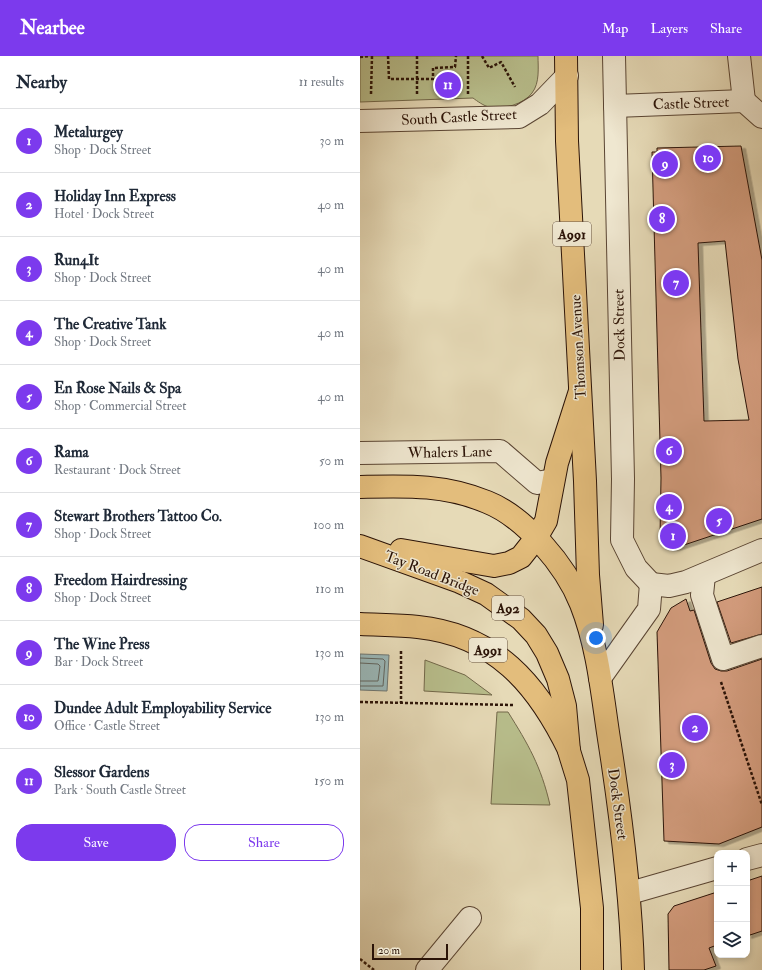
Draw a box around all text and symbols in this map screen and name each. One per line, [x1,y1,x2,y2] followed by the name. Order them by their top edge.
[20,16,85,40] text: Nearbee
[602,20,628,37] text: Map
[650,20,688,37] text: Layers
[710,20,742,37] text: Share
[435,70,461,100] pin: 11
[16,72,67,93] text: Nearby
[299,74,344,90] text: 11 results
[652,93,730,114] street label: Castle Street
[401,105,517,130] street label: South Castle Street
[54,123,123,142] text: Metalurgey
[27,133,31,149] text: 1
[320,133,344,149] text: 30 m
[54,142,151,158] text: Shop · Dock Street
[695,143,721,173] pin: 10
[652,149,678,179] pin: 9
[54,187,176,206] text: Holiday Inn Express
[26,197,32,213] text: 2
[318,197,344,213] text: 40 m
[649,204,675,234] pin: 8
[54,206,154,222] text: Hotel · Dock Street
[553,222,591,246] road number: A991
[54,251,99,270] text: Run4It
[27,261,32,277] text: 3
[318,261,344,277] text: 40 m
[663,268,689,298] pin: 7
[54,270,151,286] text: Shop · Dock Street
[609,289,630,361] street label: Dock Street
[566,294,591,400] street label: Thomson Avenue
[54,315,166,334] text: The Creative Tank
[25,325,33,341] text: 4
[318,325,344,341] text: 40 m
[54,334,151,350] text: Shop · Dock Street
[54,379,181,398] text: En Rose Nails & Spa
[26,389,32,405] text: 5
[318,389,344,405] text: 40 m
[54,398,186,414] text: Shop · Commercial Street
[656,436,682,466] pin: 6
[407,442,492,463] street label: Whalers Lane
[54,443,89,462] text: Rama
[26,453,32,469] text: 6
[319,453,344,469] text: 50 m
[54,462,181,478] text: Restaurant · Dock Street
[656,492,682,522] pin: 4
[706,506,732,536] pin: 5
[54,507,222,526] text: Stewart Brothers Tattoo Co.
[26,517,32,533] text: 7
[313,517,344,533] text: 100 m
[660,521,686,551] pin: 1
[54,526,151,542] text: Shop · Dock Street
[382,547,482,600] street label: Tay Road Bridge
[54,571,187,590] text: Freedom Hairdressing
[26,581,32,597] text: 8
[315,581,344,597] text: 110 m
[54,590,151,606] text: Shop · Dock Street
[492,596,524,620] road number: A92
[586,628,606,648] your location
[54,635,150,654] text: The Wine Press
[469,638,507,662] road number: A991
[26,645,32,661] text: 9
[315,645,344,661] text: 130 m
[54,654,143,670] text: Bar · Dock Street
[54,699,271,718] text: Dundee Adult Employability Service
[23,709,35,725] text: 10
[315,709,344,725] text: 130 m
[682,713,708,743] pin: 2
[54,718,160,734] text: Office · Castle Street
[659,750,685,780] pin: 3
[54,763,149,782] text: Slessor Gardens
[603,767,632,841] street label: Dock Street
[24,773,34,789] text: 11
[314,773,344,789] text: 150 m
[54,782,186,798] text: Park · South Castle Street
[16,824,176,861] button: Save
[184,824,344,861] button: Share
[714,850,750,958] map controls
[714,850,750,886] button: +
[714,886,750,922] button: −
[714,922,750,958] button: layers
[372,942,448,961] scale bar
[378,944,400,957] text: 20 m

